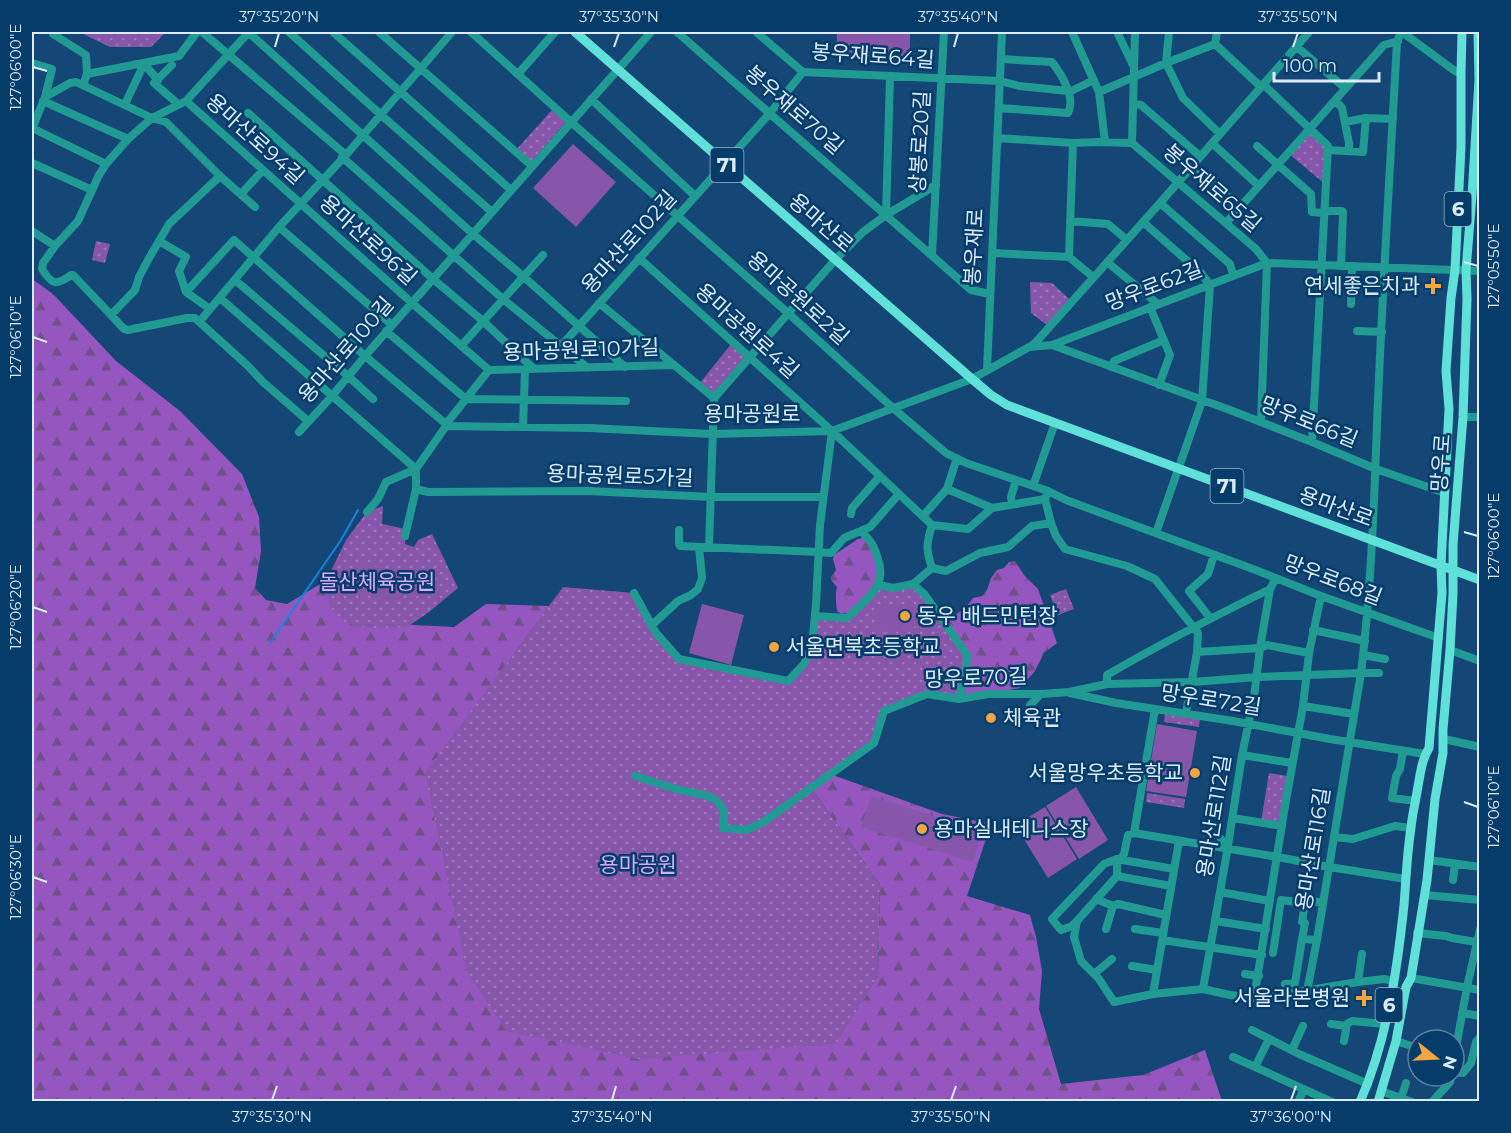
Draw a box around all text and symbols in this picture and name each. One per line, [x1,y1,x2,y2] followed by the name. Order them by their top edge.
[239,7,319,26] text: 37°35'20"N
[579,7,659,26] text: 37°35'30"N
[918,7,998,26] text: 37°35'40"N
[1258,7,1338,26] text: 37°35'50"N
[6,24,25,110] text: 127°06'00"E
[811,39,935,72] street label: 봉우재로64길
[1274,45,1379,83] scale bar
[1283,55,1337,77] text: 100 m
[740,60,849,159] street label: 봉우재로70길
[201,88,310,189] street label: 용마산로94길
[904,90,935,194] street label: 상봉로20길
[1158,138,1266,237] street label: 봉우재로65길
[710,148,744,182] road number: 71
[576,185,681,298] street label: 용마산로102길
[784,188,859,257] street label: 용마산로
[315,189,422,290] street label: 용마산로96길
[1444,192,1472,226] road number: 6
[959,208,988,286] street label: 봉우재로
[1484,224,1503,308] text: 127°05'50"E
[742,246,854,350] street label: 용마공원로2길
[1102,256,1206,315] street label: 망우로62길
[1304,273,1420,298] place label: 연세좋은치과
[1424,277,1442,295] marker: 연세좋은치과
[691,278,804,383] street label: 용마공원로4길
[293,292,398,408] street label: 용마산로100길
[6,296,25,378] text: 127°06'10"E
[502,334,660,365] street label: 용마공원로10가길
[1257,391,1362,452] street label: 망우로66길
[704,401,800,426] street label: 용마공원로
[1426,433,1455,493] street label: 망우로
[546,460,694,491] street label: 용마공원로5가길
[1210,469,1244,503] road number: 71
[1296,482,1377,531] street label: 용마산로
[1484,493,1503,579] text: 127°06'00"E
[1280,549,1386,610] street label: 망우로68길
[6,564,25,650] text: 127°06'20"E
[319,569,435,594] park label: 돌산체육공원
[917,603,1058,628] place label: 동우 배드민턴장
[898,609,912,623] marker: 동우 배드민턴장
[786,634,941,659] place label: 서울면북초등학교
[767,640,781,654] marker: 서울면북초등학교
[924,663,1028,692] street label: 망우로70길
[1159,679,1263,720] street label: 망우로72길
[1003,705,1061,730] place label: 체육관
[984,711,998,725] marker: 체육관
[1191,753,1236,879] street label: 용마산로112길
[1028,760,1183,785] place label: 서울망우초등학교
[1188,766,1202,780] marker: 서울망우초등학교
[1484,766,1503,848] text: 127°06'10"E
[1290,785,1335,912] street label: 용마산로116길
[934,816,1089,841] place label: 용마실내테니스장
[915,822,929,836] marker: 용마실내테니스장
[6,834,25,920] text: 127°06'30"E
[599,852,677,877] park label: 용마공원
[1234,985,1350,1010] place label: 서울라본병원
[1376,988,1402,1022] road number: 6
[1355,989,1373,1007] marker: 서울라본병원
[1406,1028,1466,1088] north arrow
[1439,1053,1461,1072] text: N
[232,1107,312,1126] text: 37°35'30"N
[572,1107,652,1126] text: 37°35'40"N
[911,1107,991,1126] text: 37°35'50"N
[1250,1107,1332,1126] text: 37°36'00"N

